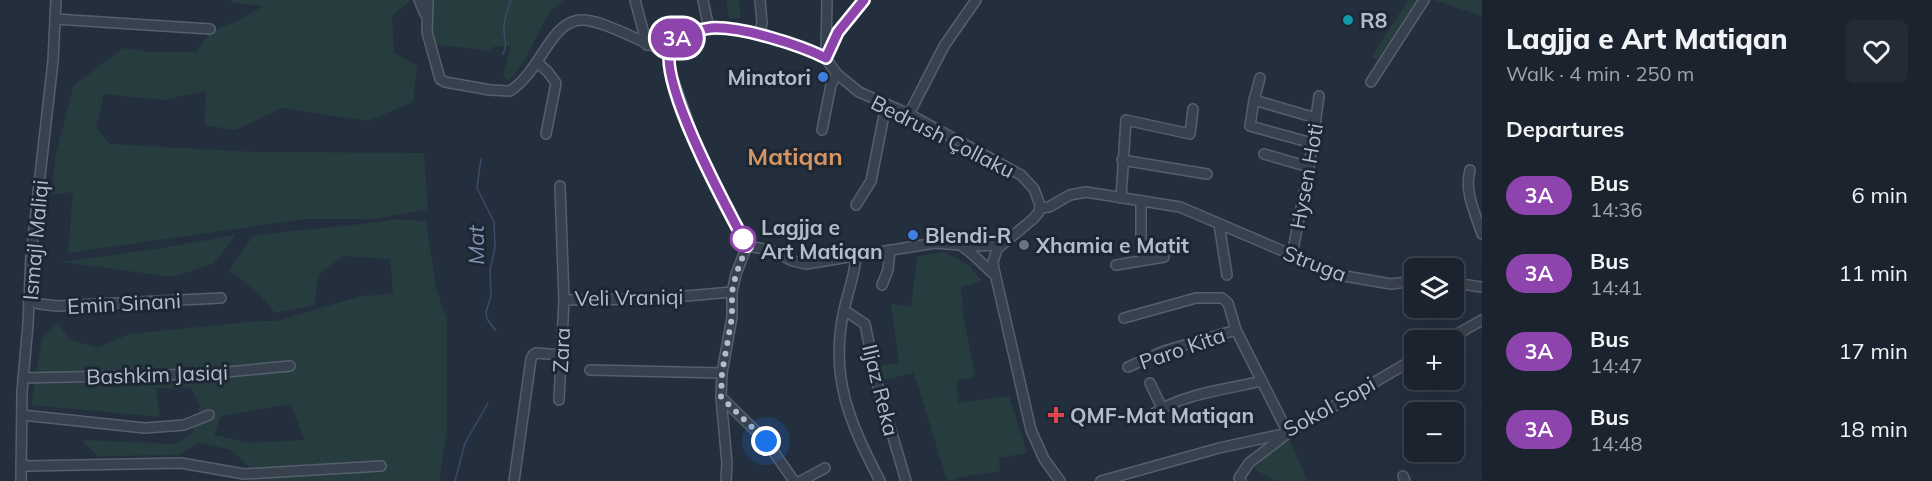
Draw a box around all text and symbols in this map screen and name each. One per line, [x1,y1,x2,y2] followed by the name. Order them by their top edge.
[1360,7,1387,33] place label: R8
[1341,13,1355,27] marker: R8
[650,18,704,57] line badge: 3A
[1845,20,1908,83] button: heart
[1506,21,1788,56] text: Lagjja e Art Matiqan
[663,25,691,51] text: 3A
[1506,61,1694,86] text: Walk · 4 min · 250 m
[728,64,811,90] place label: Minatori
[816,70,830,84] marker: Minatori
[867,89,1019,183] street label: Bedrush Çollaku
[1506,115,1624,143] text: Departures
[1284,121,1328,231] street label: Hysen Hoti
[747,141,843,171] district label: Matiqan
[1590,169,1629,197] text: Bus
[17,179,53,301] street label: Ismajl Maliqi
[1852,181,1908,209] text: 6 min
[1525,182,1553,208] text: 3A
[1590,197,1643,222] text: 14:36
[761,214,883,264] place label: Lagjja e Art Matiqan
[925,222,1012,248] place label: Blendi-R
[462,224,490,265] water label: Mat
[730,226,756,252] marker: Lagjja e Art Matiqan
[906,228,920,242] marker: Blendi-R
[1035,232,1189,258] place label: Xhamia e Matit
[1017,238,1031,252] marker: Xhamia e Matit
[1280,239,1350,287] street label: Struga
[1590,247,1629,275] text: Bus
[1404,258,1464,462] map controls
[1404,258,1464,318] button: layers
[1838,259,1908,287] text: 11 min
[1525,260,1553,286] text: 3A
[1590,275,1643,300] text: 14:41
[574,283,684,311] street label: Veli Vraniqi
[66,287,182,319] street label: Emin Sinani
[1136,321,1228,375] street label: Paro Kita
[1590,325,1629,353] text: Bus
[547,327,575,373] street label: Zara
[1404,330,1464,390] button: +
[1838,337,1908,365] text: 17 min
[1525,338,1553,364] text: 3A
[857,342,905,438] street label: Iljaz Reka
[1590,353,1643,378] text: 14:47
[86,359,228,389] street label: Bashkim Jasiqi
[1279,370,1379,442] street label: Sokol Sopi
[1070,402,1254,428] place label: QMF-Mat Matiqan
[1404,402,1464,462] button: −
[1590,403,1629,431] text: Bus
[1047,406,1065,424] marker: QMF-Mat Matiqan
[1838,415,1908,443] text: 18 min
[1525,416,1553,442] text: 3A
[751,426,781,456] your location
[1590,431,1643,456] text: 14:48

